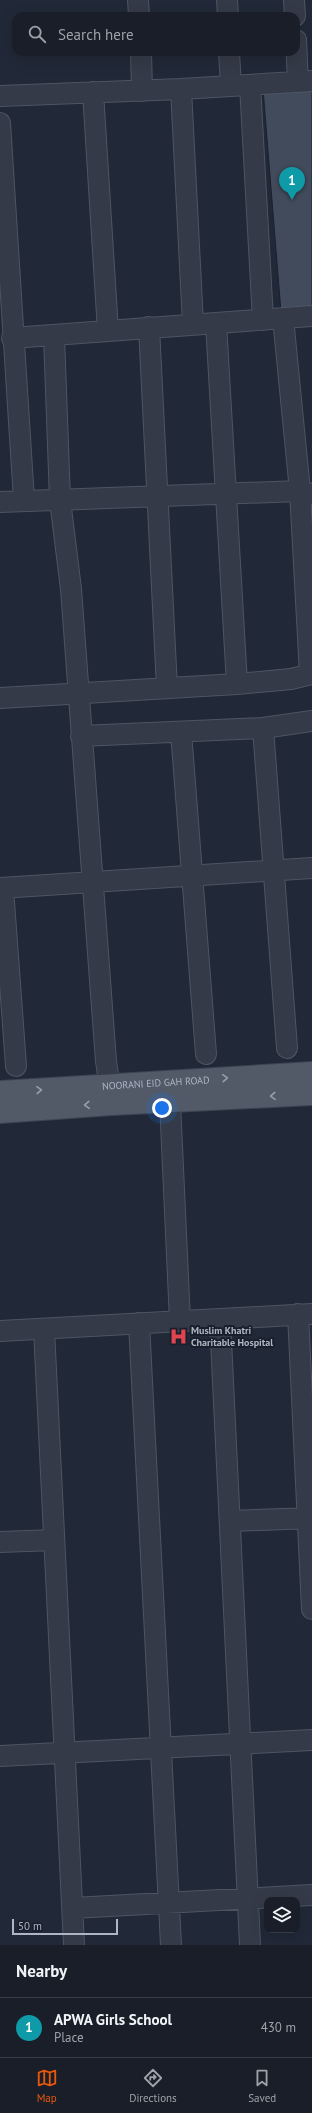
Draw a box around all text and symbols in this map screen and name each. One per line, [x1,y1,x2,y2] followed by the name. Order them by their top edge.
[12,12,300,56] search box
[26,23,48,45] icon: search
[58,25,134,44] text: Search here
[279,167,305,200] pin: 1
[102,1073,210,1092] street label: NOORANI EID GAH ROAD
[222,1074,228,1083] one-way arrow
[36,1085,42,1094] one-way arrow
[270,1092,276,1100] one-way arrow
[152,1098,172,1118] your location
[84,1101,90,1110] one-way arrow
[191,1324,273,1349] place label: Muslim Khatri Charitable Hospital
[168,1326,188,1346] hospital icon: Muslim Khatri Charitable Hospital
[264,1897,300,1933] map controls
[264,1897,300,1933] button: layers
[12,1917,118,1936] scale bar
[18,1919,42,1933] text: 50 m
[16,1960,67,1982] text: Nearby
[54,2010,172,2029] text: APWA Girls School
[25,2019,33,2036] text: 1
[261,2019,296,2036] text: 430 m
[54,2029,84,2046] text: Place
[36,2067,58,2105] tab: Map
[129,2067,177,2105] tab: Directions
[248,2067,276,2105] tab: Saved

